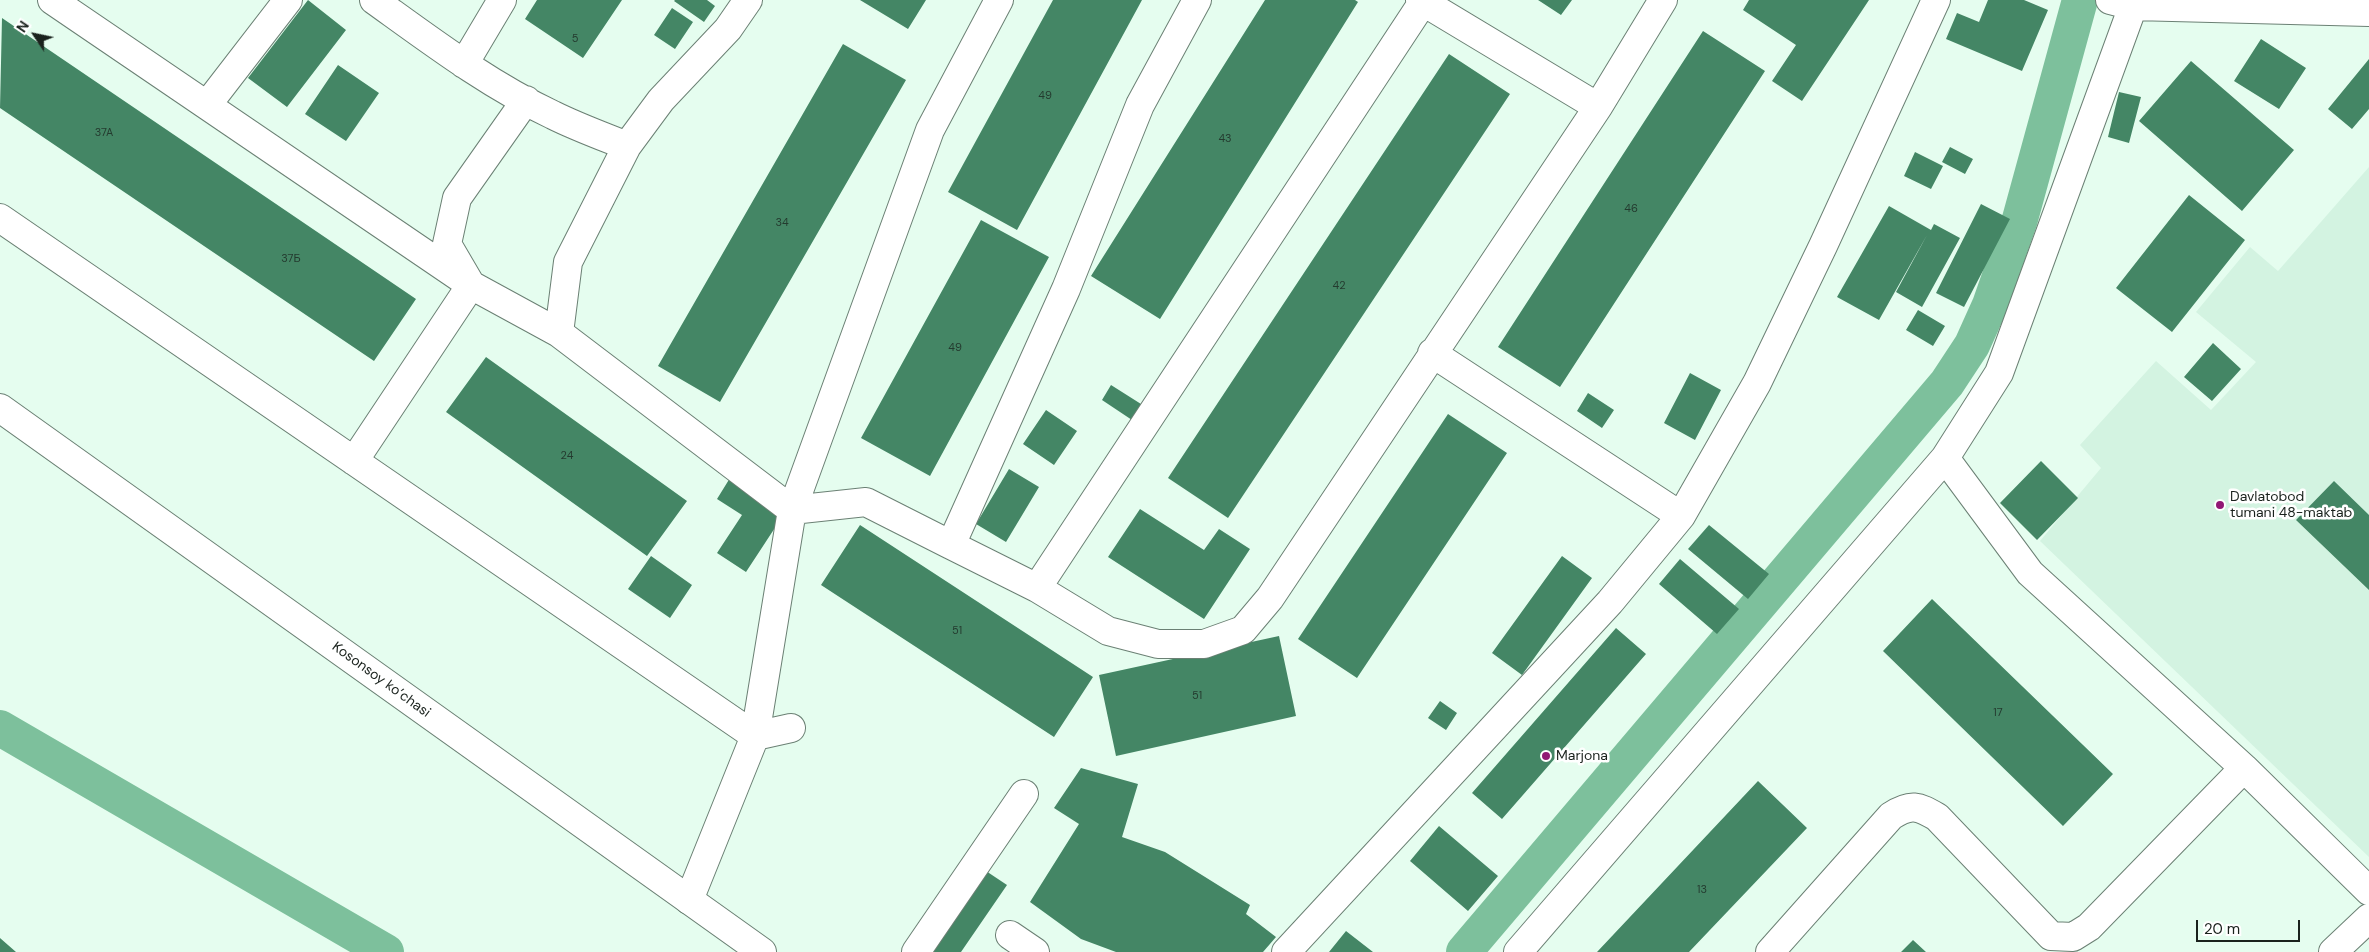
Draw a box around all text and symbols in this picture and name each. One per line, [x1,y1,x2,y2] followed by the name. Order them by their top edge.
[10,10,60,60] north arrow
[12,17,33,36] text: N
[572,32,578,46] house number: 5
[1038,89,1052,103] house number: 49
[95,126,113,140] house number: 37A
[1218,132,1232,146] house number: 43
[1624,202,1638,216] house number: 46
[775,216,789,230] house number: 34
[281,252,301,266] house number: 37Б
[1332,279,1346,293] house number: 42
[948,341,962,355] house number: 49
[561,449,573,463] house number: 24
[2230,489,2352,522] place label: Davlatobod tumani 48-maktab
[2214,499,2226,511] marker: Davlatobod tumani 48-maktab
[952,624,962,638] house number: 51
[329,639,433,721] street label: Kosonsoy ko’chasi
[1192,689,1202,703] house number: 51
[1993,706,2003,720] house number: 17
[1556,748,1608,764] place label: Marjona
[1540,750,1552,762] marker: Marjona
[1697,883,1707,897] house number: 13
[2199,910,2303,942] scale bar
[2204,919,2240,939] text: 20 m

